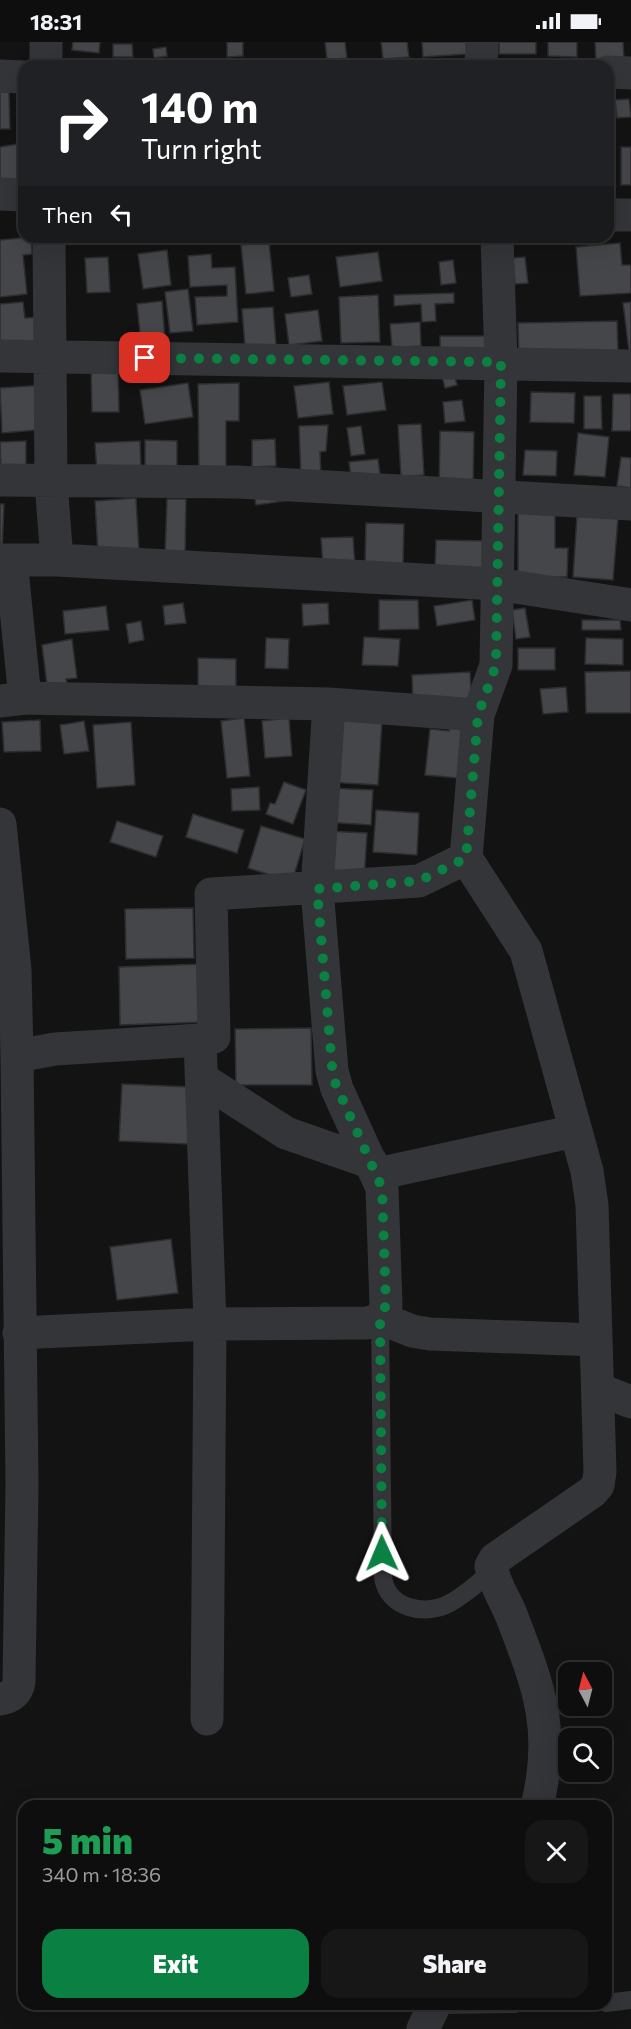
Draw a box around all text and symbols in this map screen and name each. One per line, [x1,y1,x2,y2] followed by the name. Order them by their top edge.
[30,8,82,35] text: 18:31
[141,80,258,132] text: 140 m
[42,84,120,162] icon: right
[141,132,261,165] text: Turn right
[105,198,138,231] icon: left
[42,201,93,228] text: Then
[119,332,170,383] pin
[128,341,161,374] icon: arrive
[350,1521,414,1585] position arrow
[558,1662,612,1716] north arrow
[558,1662,612,1782] map controls
[558,1728,612,1782] button: search
[42,1817,133,1861] text: 5 min
[525,1820,588,1883] button: close
[42,1862,161,1886] text: 340 m · 18:36
[42,1929,309,1998] button: Exit
[321,1929,588,1998] button: Share

